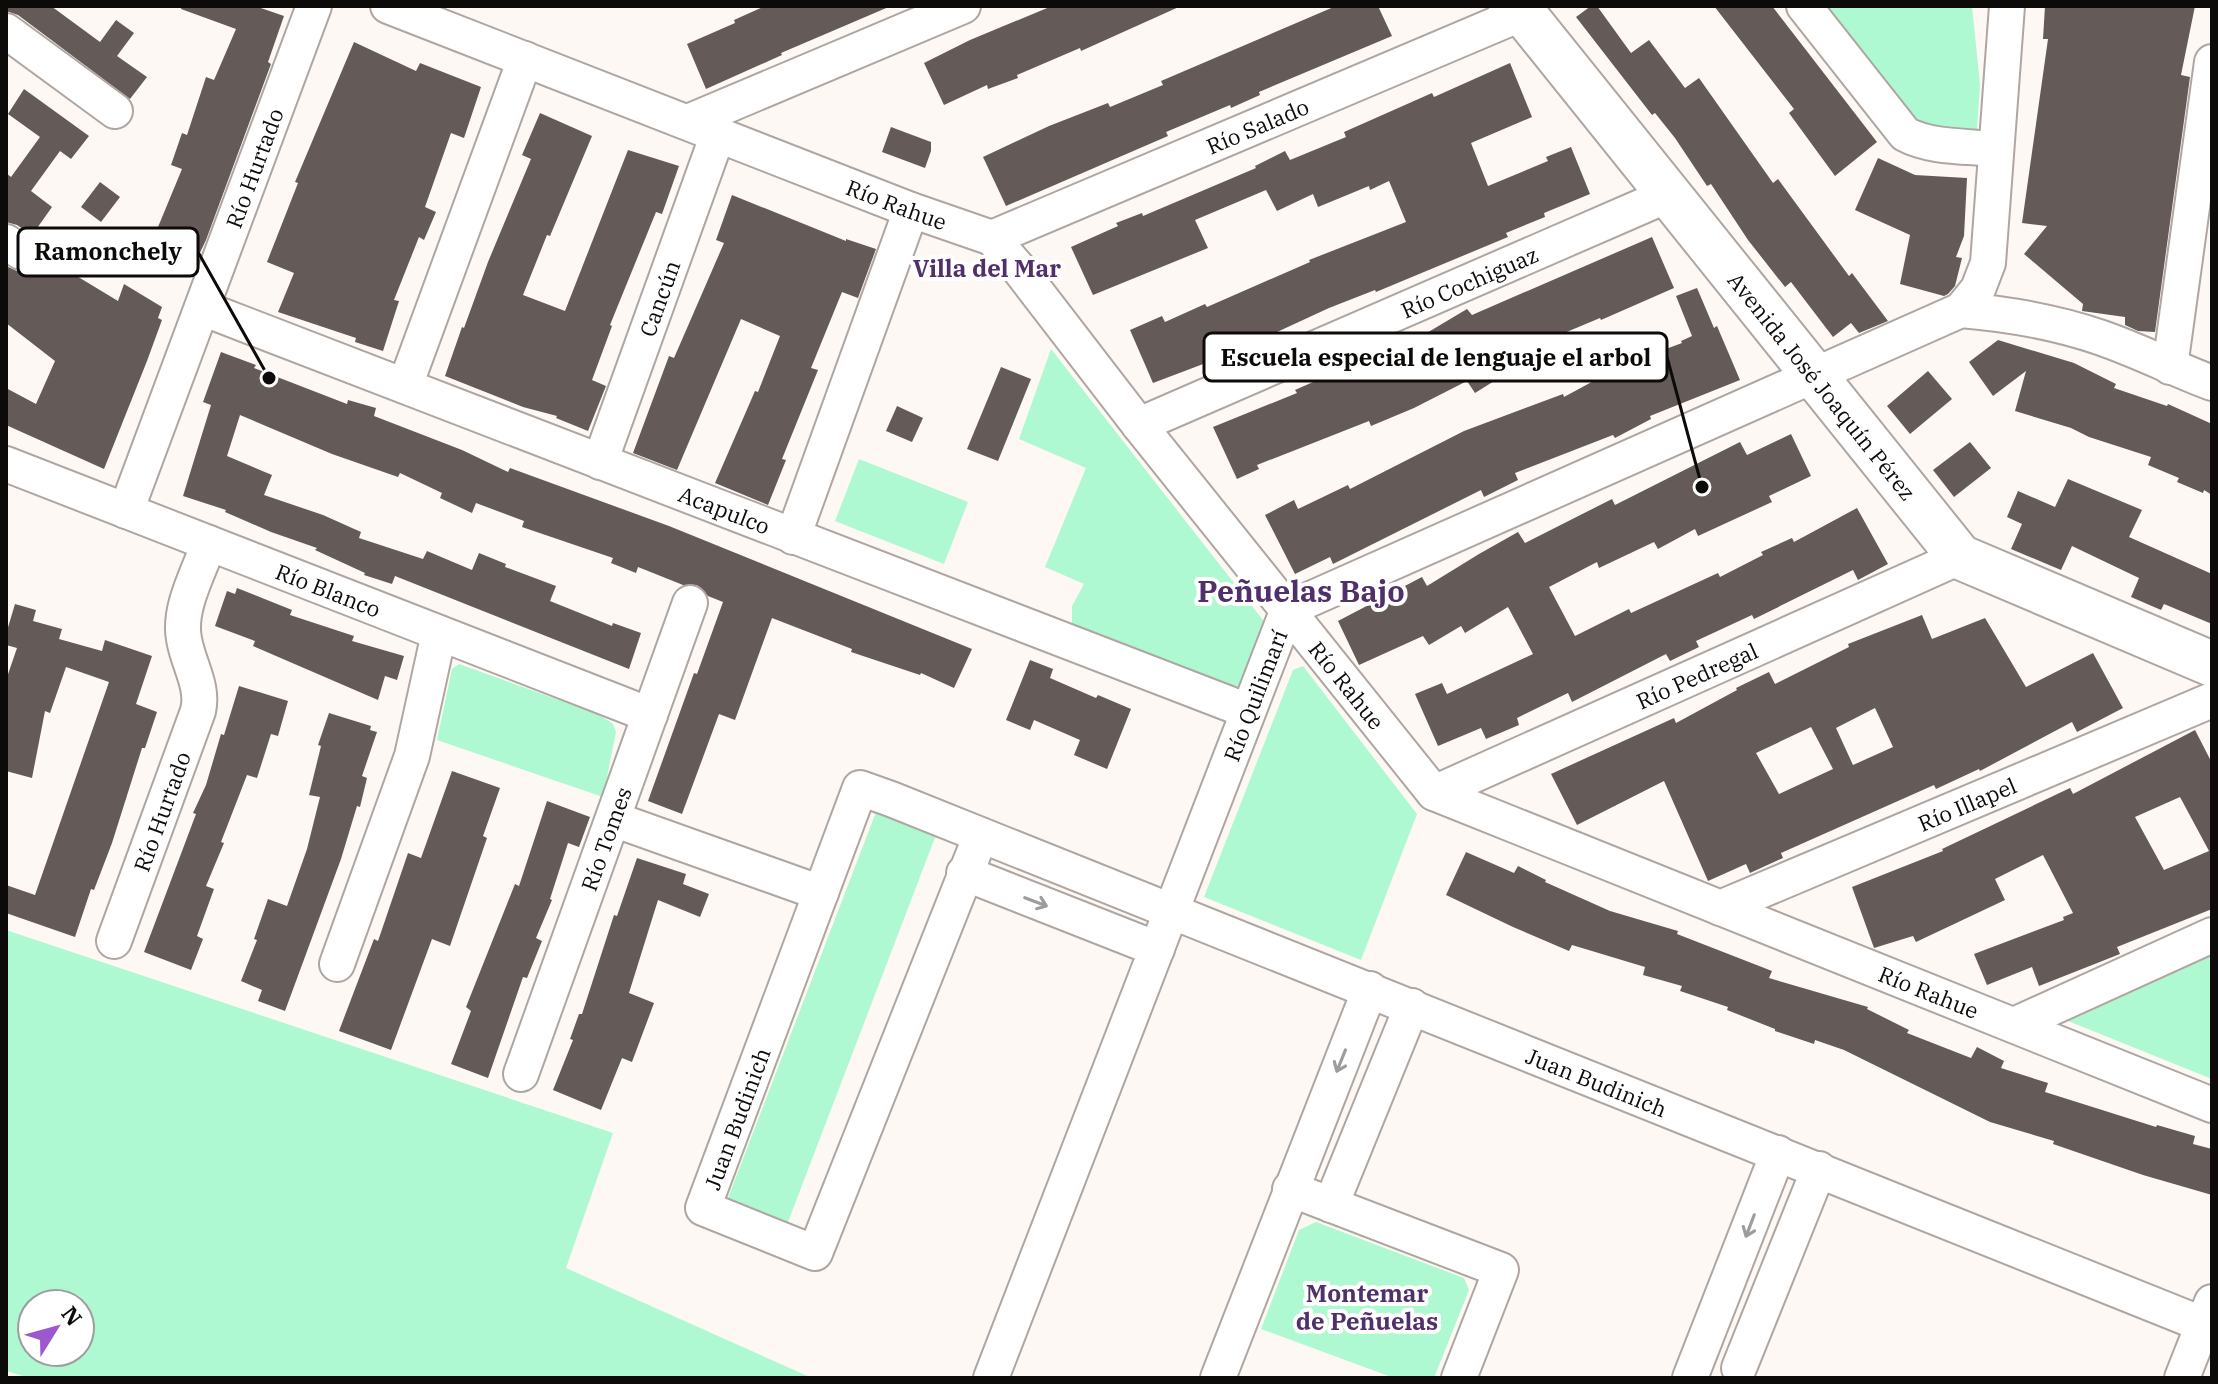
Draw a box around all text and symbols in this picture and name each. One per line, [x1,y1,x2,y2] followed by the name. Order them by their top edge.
[1201,91,1313,160] street label: Río Salado
[218,104,289,232] street label: Río Hurtado
[842,172,951,236] street label: Río Rahue
[18,228,198,276] callout: Ramonchely
[34,235,182,267] text: Ramonchely
[1396,239,1542,324] street label: Río Cochiguaz
[913,252,1061,284] district label: Villa del Mar
[632,256,686,340] street label: Cancún
[1722,266,1923,506] street label: Avenida José Joaquín Pérez
[1204,333,1667,381] callout: Escuela especial de lenguaje el arbol
[1221,341,1652,373] text: Escuela especial de lenguaje el arbol
[675,479,774,540] street label: Acapulco
[272,556,385,623] street label: Río Blanco
[1197,571,1405,610] district label: Peñuelas Bajo
[1216,625,1293,765] street label: Río Quilimarí
[1303,635,1392,735] street label: Río Rahue
[1631,635,1762,715] street label: Río Pedregal
[126,747,197,875] street label: Río Hurtado
[1913,770,2021,837] street label: Río Illapel
[573,783,637,895] street label: Río Tomes
[1023,896,1048,910] one-way arrow
[1875,958,1983,1025] street label: Río Rahue
[1522,1040,1671,1123] street label: Juan Budinich
[697,1043,776,1194] street label: Juan Budinich
[1333,1048,1347,1073] one-way arrow
[1742,1213,1756,1238] one-way arrow
[1296,1277,1438,1337] district label: Montemar de Peñuelas
[16,1288,96,1368] north arrow
[56,1300,89,1331] text: N

